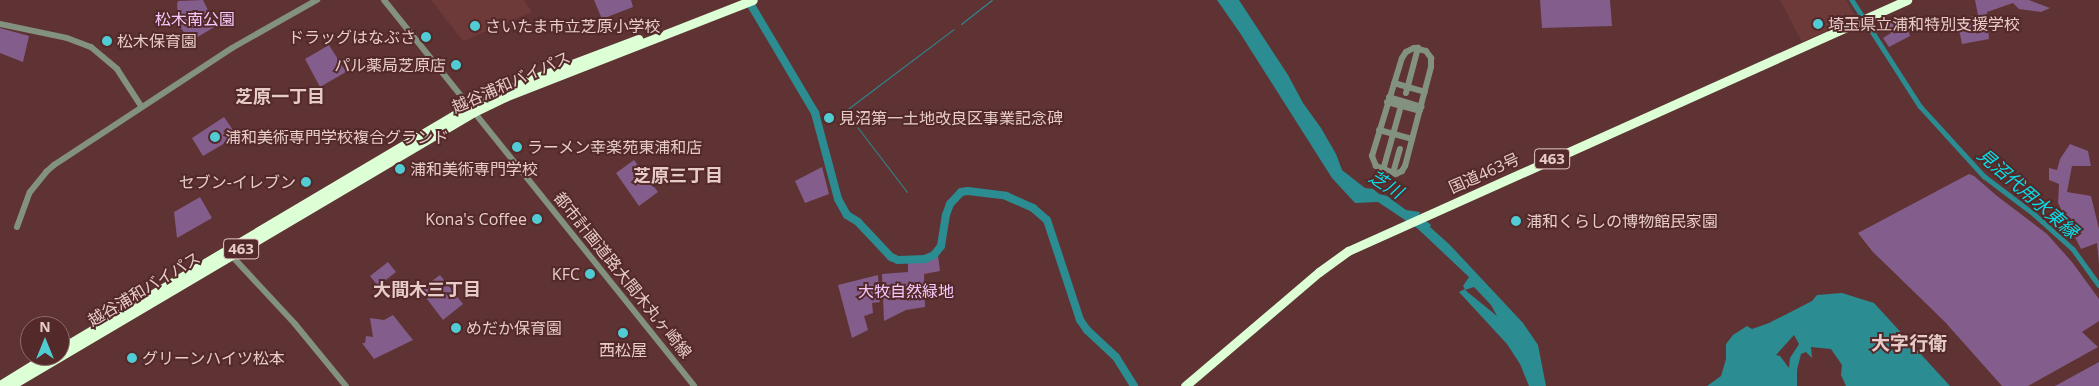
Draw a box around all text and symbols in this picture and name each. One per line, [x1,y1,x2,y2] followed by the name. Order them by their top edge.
[155,9,235,29] park label: 松木南公園
[1828,14,2020,34] place label: 埼玉県立浦和特別支援学校
[485,16,661,36] place label: さいたま市立芝原小学校
[1812,18,1824,30] marker: 埼玉県立浦和特別支援学校
[469,20,481,32] marker: さいたま市立芝原小学校
[288,27,416,47] place label: ドラッグはなぶさ
[117,31,197,51] place label: 松木保育園
[420,31,432,43] marker: ドラッグはなぶさ
[101,35,113,47] marker: 松木保育園
[449,47,573,117] street label: 越谷浦和バイパス
[334,55,446,75] place label: パル薬局芝原店
[450,59,462,71] marker: パル薬局芝原店
[235,85,325,107] district label: 芝原一丁目
[839,108,1063,128] place label: 見沼第一土地改良区事業記念碑
[823,112,835,124] marker: 見沼第一土地改良区事業記念碑
[225,127,449,147] place label: 浦和美術専門学校複合グランド
[209,131,221,143] marker: 浦和美術専門学校複合グランド
[527,137,703,157] place label: ラーメン幸楽苑東浦和店
[511,141,523,153] marker: ラーメン幸楽苑東浦和店
[1973,144,2083,242] water label: 見沼代用水東縁
[1533,146,1571,172] road number: 463
[1446,149,1522,197] street label: 国道463号
[410,159,538,179] place label: 浦和美術専門学校
[394,163,406,175] marker: 浦和美術専門学校
[633,164,723,186] district label: 芝原三丁目
[1365,165,1407,203] water label: 芝川
[179,172,296,192] place label: セブン-イレブン
[300,176,312,188] marker: セブン-イレブン
[550,188,696,362] street label: 都市計画道路大間木丸ヶ崎線
[425,209,527,229] place label: Kona's Coffee
[1526,211,1718,231] place label: 浦和くらしの博物館民家園
[531,213,543,225] marker: Kona's Coffee
[1510,215,1522,227] marker: 浦和くらしの博物館民家園
[222,236,260,262] road number: 463
[84,248,204,330] street label: 越谷浦和バイパス
[552,264,580,284] place label: KFC
[584,268,596,280] marker: KFC
[373,278,481,300] district label: 大間木三丁目
[858,281,954,301] park label: 大牧自然緑地
[20,316,70,366] north arrow
[39,317,51,336] text: N
[466,318,562,338] place label: めだか保育園
[450,322,462,334] marker: めだか保育園
[617,327,629,339] marker: 西松屋
[1871,333,1947,355] district label: 大字行衛
[599,340,647,360] place label: 西松屋
[142,348,286,368] place label: グリーンハイツ松本
[126,352,138,364] marker: グリーンハイツ松本

